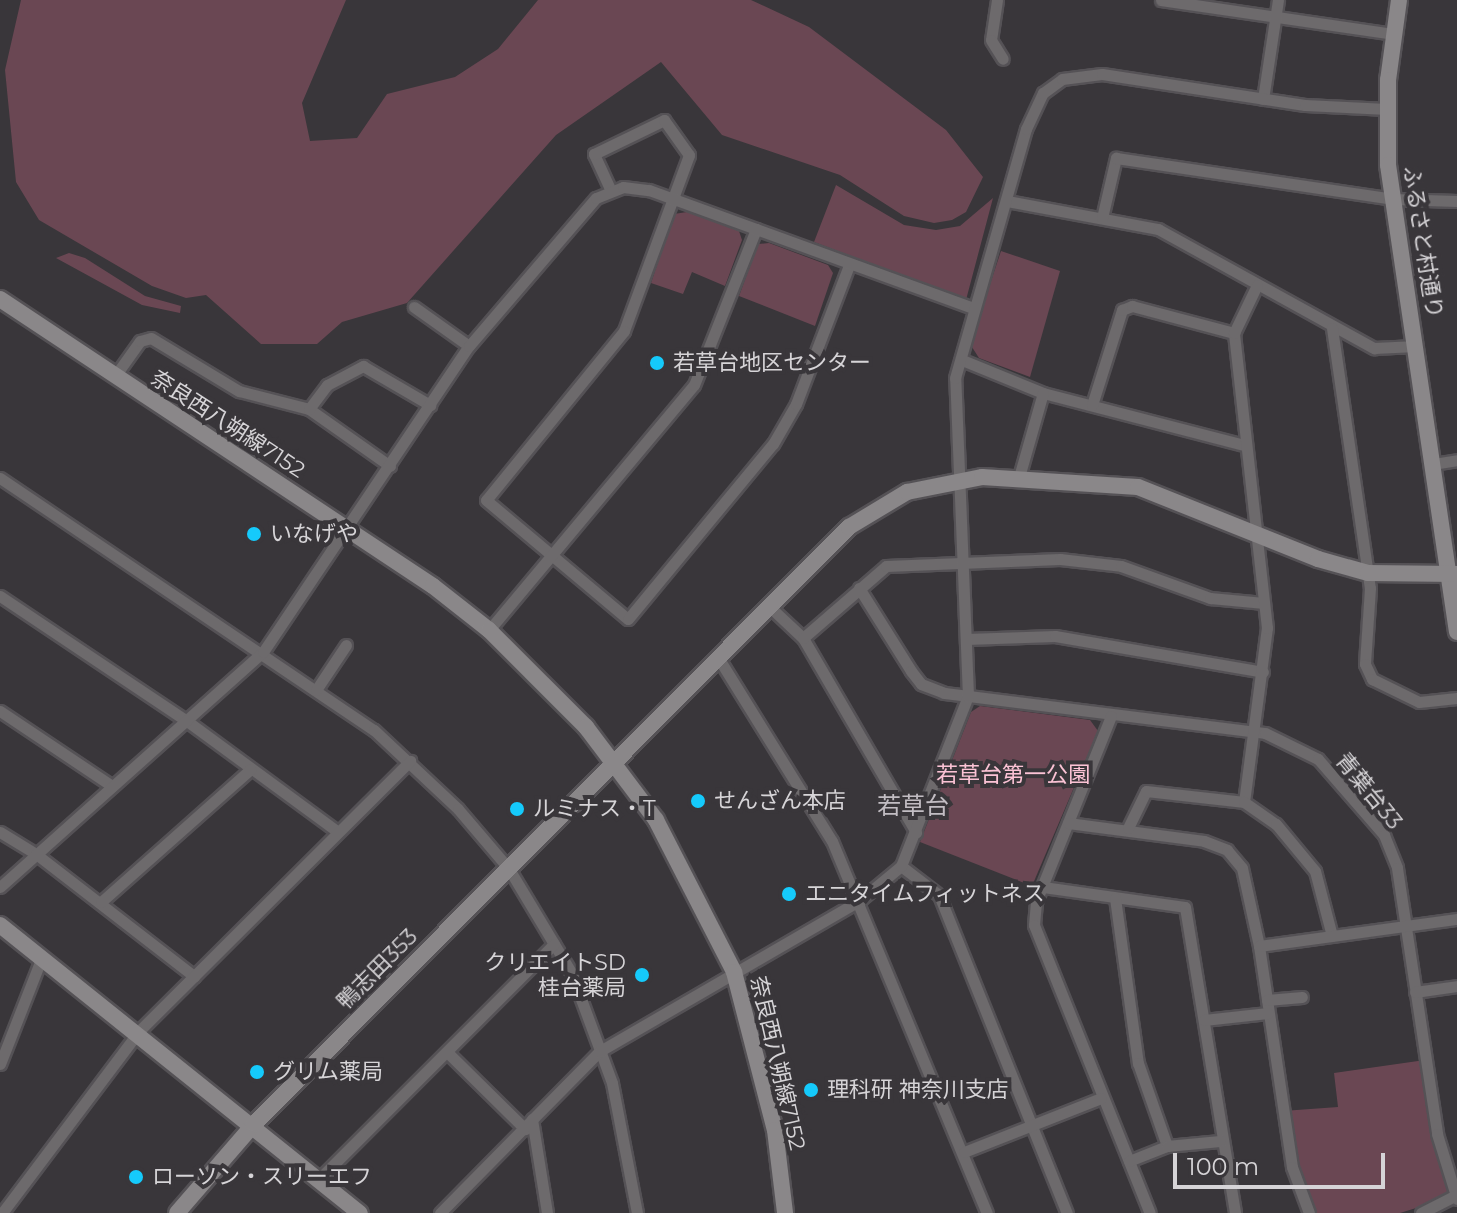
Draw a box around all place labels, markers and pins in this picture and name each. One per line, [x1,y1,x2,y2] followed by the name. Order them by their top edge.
[673,350,871,376] place label: 若草台地区センター
[648,354,666,372] marker: 若草台地区センター
[270,521,358,547] place label: いなげや
[245,525,263,543] marker: いなげや
[714,788,846,814] place label: せんざん本店
[689,792,707,810] marker: せんざん本店
[533,796,656,822] place label: ルミナス・T
[508,800,526,818] marker: ルミナス・T
[805,881,1047,907] place label: エニタイムフィットネス
[780,885,798,903] marker: エニタイムフィットネス
[484,949,626,1000] place label: クリエイトSD 桂台薬局
[633,966,651,984] marker: クリエイトSD 桂台薬局
[273,1059,383,1085] place label: グリム薬局
[248,1063,266,1081] marker: グリム薬局
[827,1077,1009,1103] place label: 理科研 神奈川支店
[802,1081,820,1099] marker: 理科研 神奈川支店
[152,1164,372,1190] place label: ローソン・スリーエフ
[127,1168,145,1186] marker: ローソン・スリーエフ

